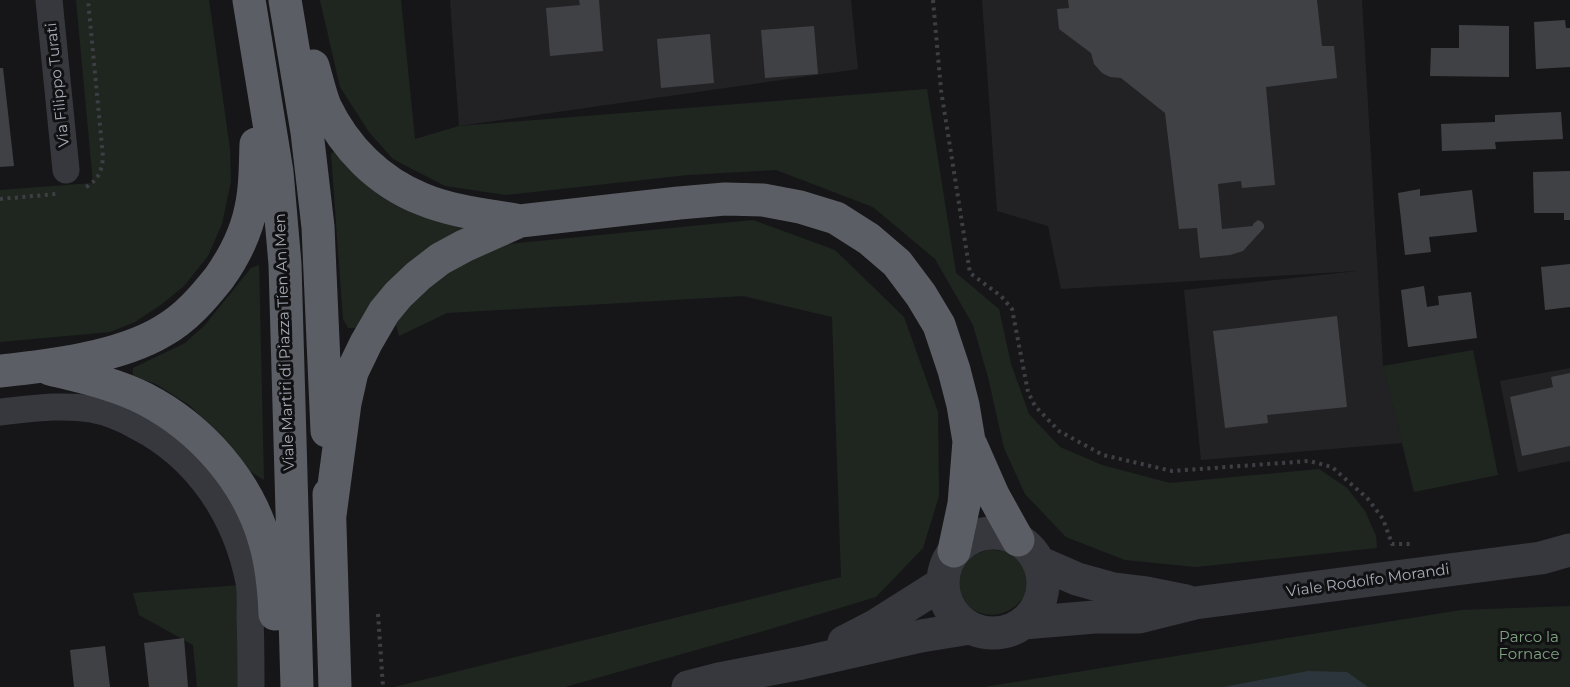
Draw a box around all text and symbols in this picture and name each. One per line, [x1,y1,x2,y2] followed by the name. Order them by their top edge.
[43,22,73,148] street label: Via Filippo Turati
[272,213,298,471] street label: Viale Martiri di Piazza Tien An Men
[1285,561,1451,601] street label: Viale Rodolfo Morandi
[1499,629,1559,664] park label: Parco la Fornace

